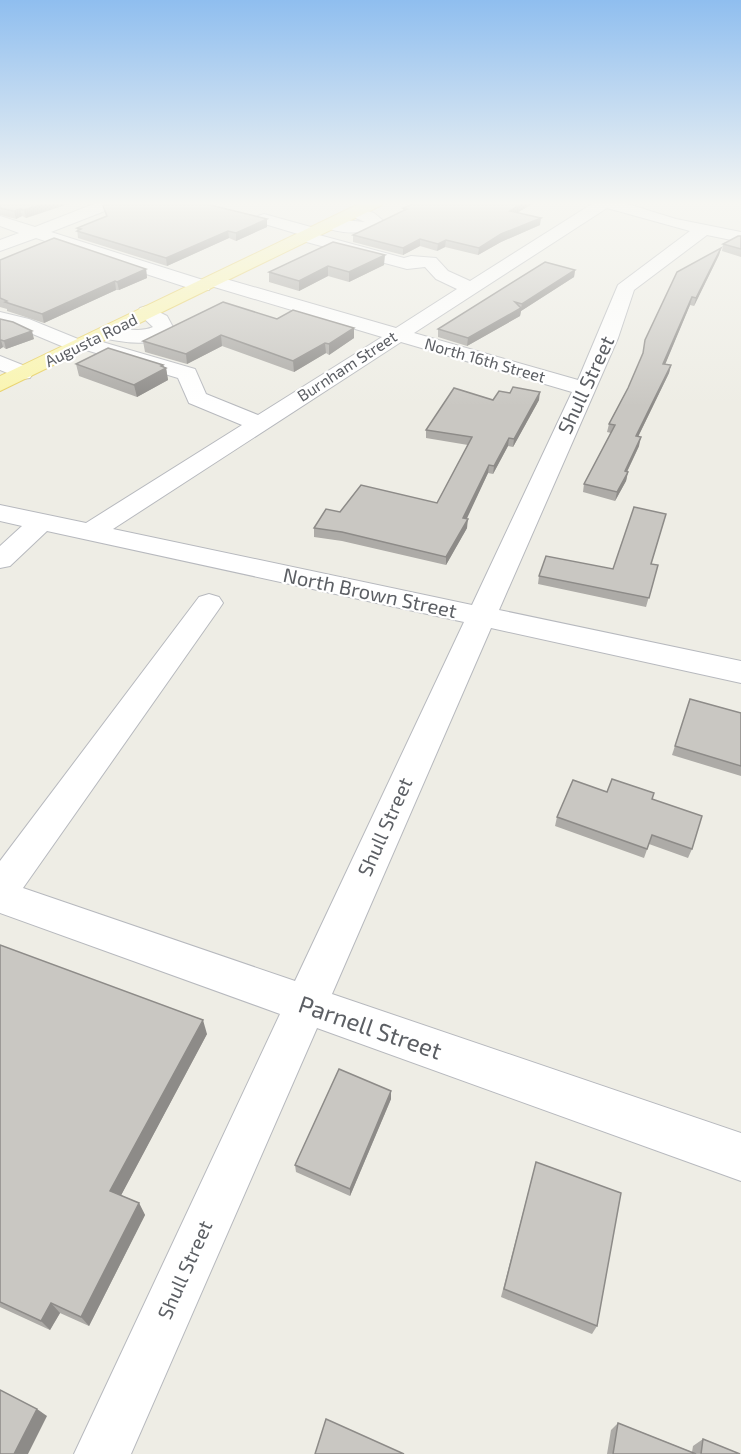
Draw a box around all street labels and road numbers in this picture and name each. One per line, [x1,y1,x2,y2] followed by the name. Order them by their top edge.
[41,309,140,370] street label: Augusta Road
[293,326,400,405] street label: Burnham Street
[552,331,618,438] street label: Shull Street
[423,333,548,386] street label: North 16th Street
[281,562,460,622] street label: North Brown Street
[352,773,417,880] street label: Shull Street
[295,989,446,1065] street label: Parnell Street
[152,1216,217,1323] street label: Shull Street

